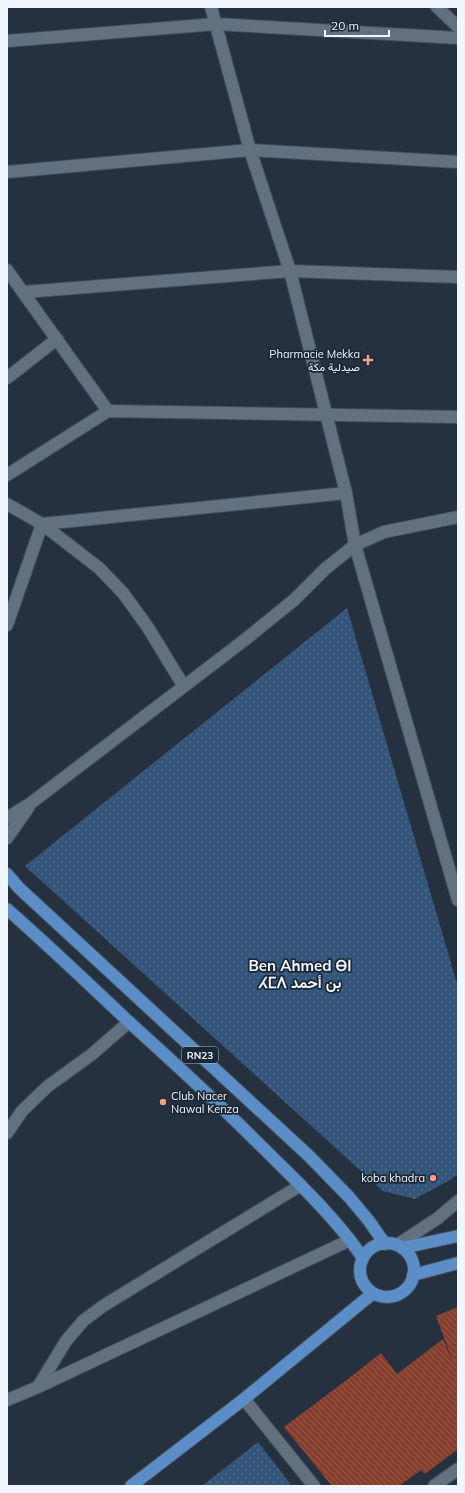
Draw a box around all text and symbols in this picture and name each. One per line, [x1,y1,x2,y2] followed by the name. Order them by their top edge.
[325,12,389,38] scale bar
[331,18,359,33] text: 20 m
[269,347,360,374] place label: Pharmacie Mekka صيدلية مكة
[363,355,373,365] marker: Pharmacie Mekka صيدلية مكة
[248,956,352,992] district label: Ben Ahmed ⴱⵏ ⵃⵎⴷ بن أحمد
[182,1047,218,1063] road number: RN23
[171,1089,239,1116] place label: Club Nacer Nawal Kenza
[158,1097,168,1107] marker: Club Nacer Nawal Kenza
[361,1171,425,1185] place label: koba khadra
[428,1173,438,1183] marker: koba khadra

